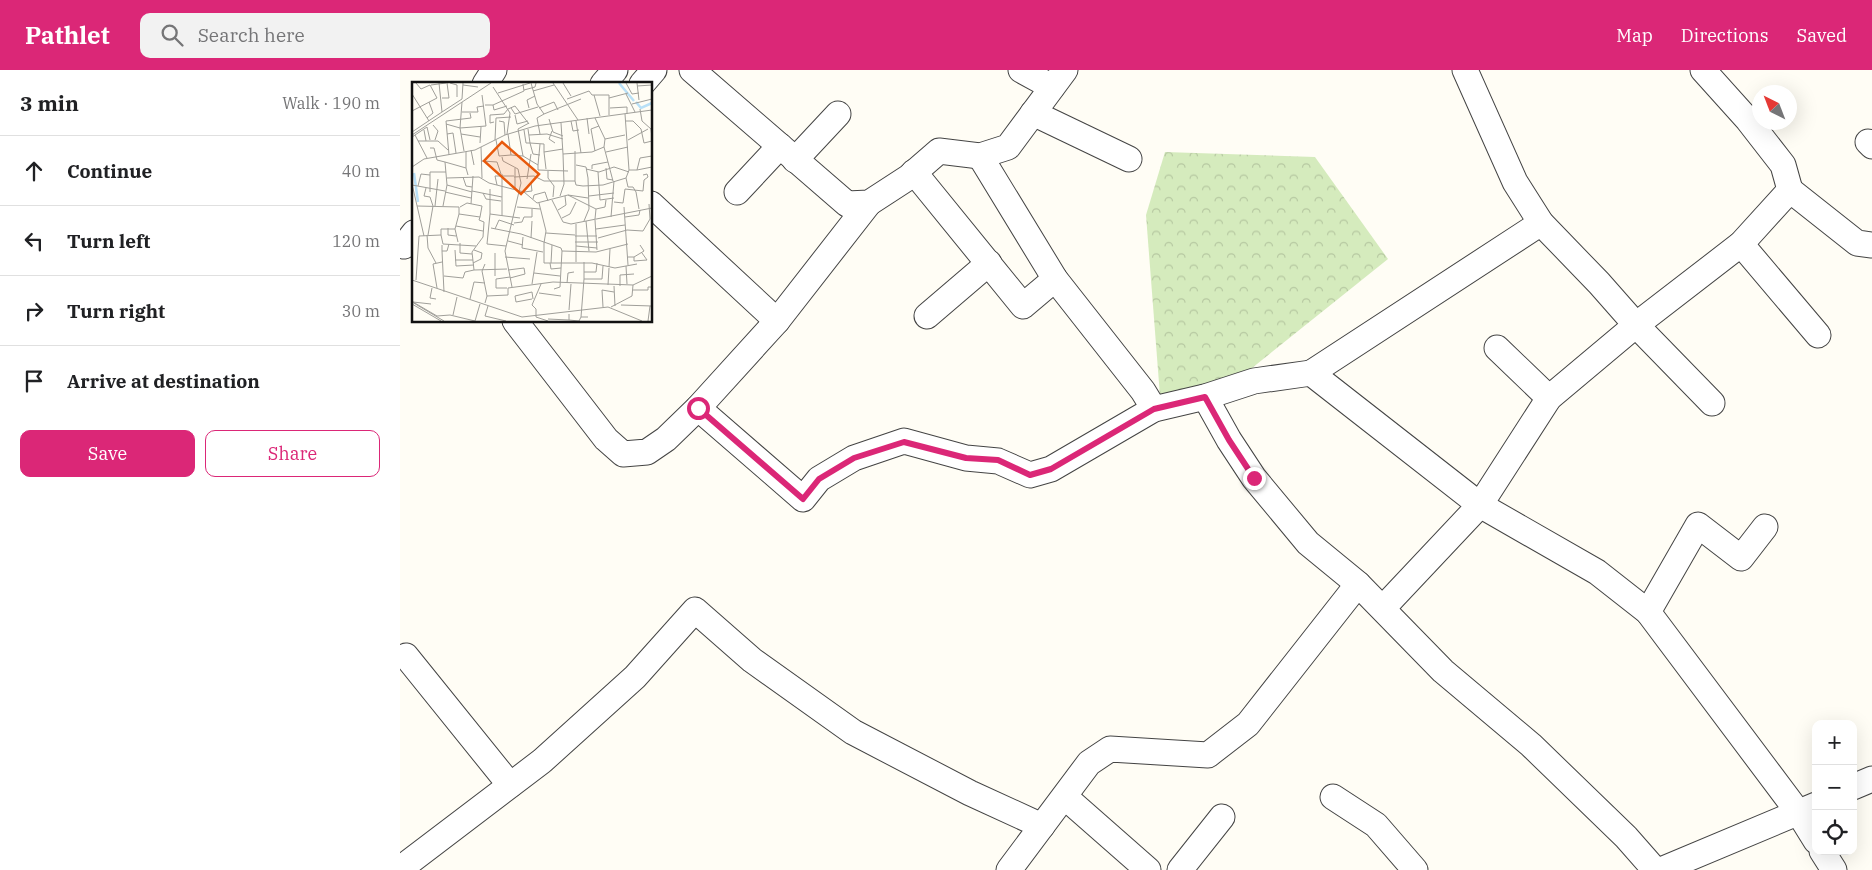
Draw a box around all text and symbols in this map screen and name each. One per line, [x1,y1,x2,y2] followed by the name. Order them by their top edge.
[140,13,490,58] search box
[25,19,110,51] text: Pathlet
[158,21,186,49] icon: search
[198,23,305,47] text: Search here
[1616,24,1653,47] text: Map
[1681,24,1769,47] text: Directions
[1797,24,1847,47] text: Saved
[412,82,652,322] inset map
[1752,85,1797,130] north arrow
[20,89,79,117] text: 3 min
[282,93,380,113] text: Walk · 190 m
[20,157,48,185] icon: ahead
[67,159,152,183] text: Continue
[342,161,380,181] text: 40 m
[20,227,48,255] icon: left
[67,229,150,253] text: Turn left
[332,231,380,251] text: 120 m
[20,297,48,325] icon: right
[67,299,165,323] text: Turn right
[342,301,380,321] text: 30 m
[20,367,48,395] icon: arrive
[67,369,260,393] text: Arrive at destination
[687,397,710,420] route start
[20,430,195,477] button: Save
[205,430,380,477] button: Share
[1243,467,1266,490] route end
[1812,720,1857,855] map controls
[1812,720,1857,765] button: +
[1812,765,1857,810] button: −
[1812,810,1857,855] button: locate

